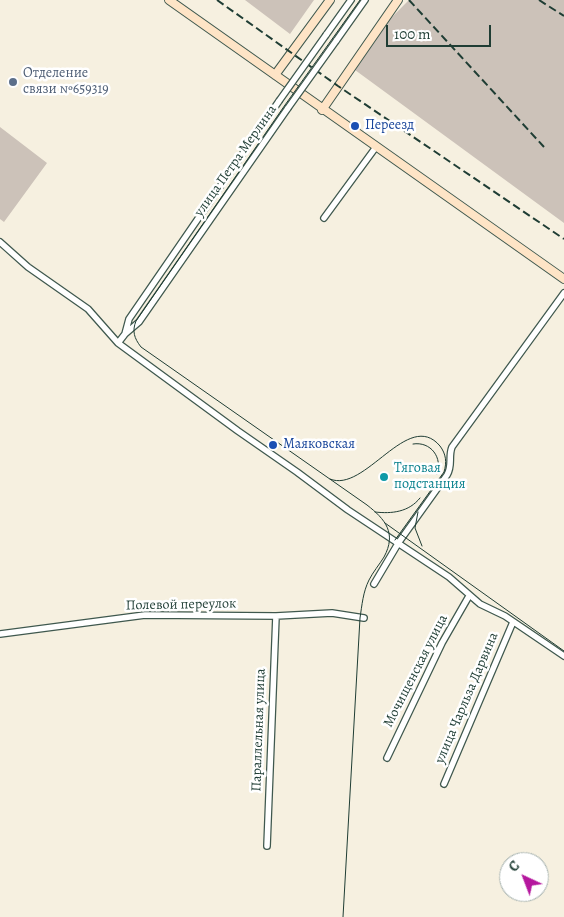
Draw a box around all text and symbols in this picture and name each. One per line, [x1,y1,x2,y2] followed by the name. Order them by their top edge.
[389,15,494,47] scale bar
[394,24,431,44] text: 100 m
[23,66,109,98] place label: Отделение связи №659319
[7,76,19,88] marker: Отделение связи №659319
[191,102,281,220] street label: улица Петра Мерлина
[365,118,414,134] place label: Переезд
[349,120,361,132] marker: Переезд
[283,437,355,453] place label: Маяковская
[267,439,279,451] marker: Маяковская
[394,461,466,494] place label: Тяговая подстанция
[378,471,390,483] marker: Тяговая подстанция
[126,596,236,614] street label: Полевой переулок
[380,612,452,730] street label: Мочищенская улица
[432,630,502,766] street label: улица Чарльза Дарвина
[248,668,270,792] street label: Параллельная улица
[499,852,549,902] north arrow
[504,857,524,876] text: С

